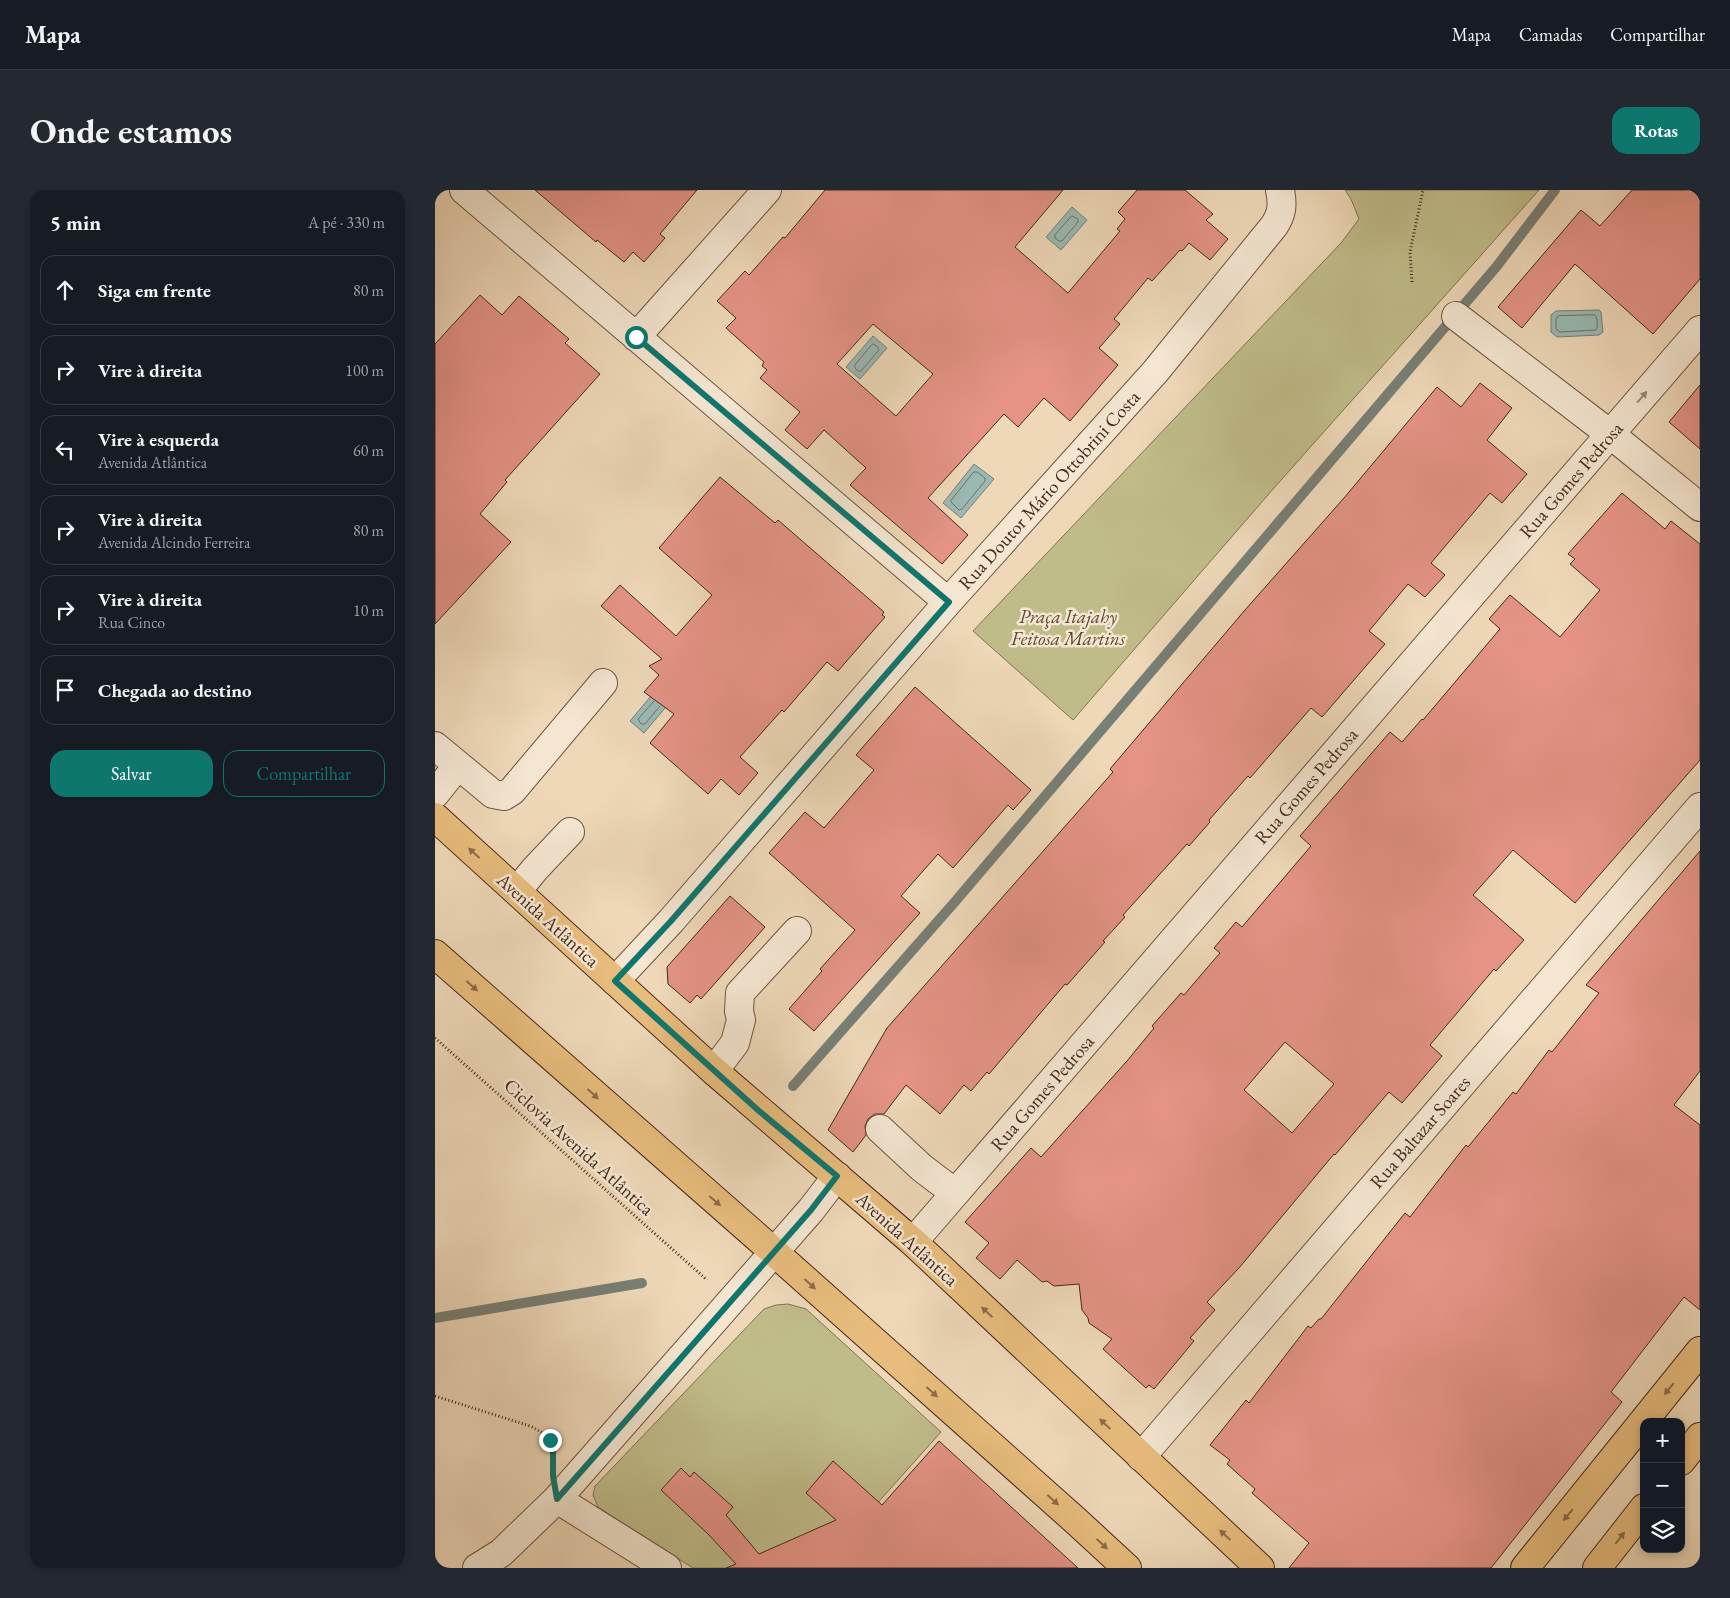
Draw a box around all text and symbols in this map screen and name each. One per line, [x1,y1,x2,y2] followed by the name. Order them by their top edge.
[25,19,81,50] text: Mapa
[1452,23,1491,46] text: Mapa
[1519,23,1582,46] text: Camadas
[1610,23,1705,46] text: Compartilhar
[1612,107,1700,154] button: Rotas
[30,108,232,153] text: Onde estamos
[50,209,101,236] text: 5 min
[308,212,385,233] text: A pé · 330 m
[51,276,79,304] icon: ahead
[98,278,211,303] text: Siga em frente
[353,280,384,301] text: 80 m
[625,326,648,349] route start
[51,356,79,384] icon: right
[98,358,202,383] text: Vire à direita
[345,360,384,381] text: 100 m
[953,385,1146,595] street label: Rua Doutor Mário Ottobrini Costa
[1636,391,1647,403] one-way arrow
[1514,416,1629,543] street label: Rua Gomes Pedrosa
[98,427,219,452] text: Vire à esquerda
[51,436,79,464] icon: left
[353,440,384,461] text: 60 m
[98,452,207,473] text: Avenida Atlântica
[98,507,202,532] text: Vire à direita
[51,516,79,544] icon: right
[353,520,384,541] text: 80 m
[98,532,250,553] text: Avenida Alcindo Ferreira
[98,587,202,612] text: Vire à direita
[51,596,79,624] icon: right
[353,600,384,621] text: 10 m
[1010,604,1126,651] park label: Praça Itajahy Feitosa Martins
[98,612,165,633] text: Rua Cinco
[51,676,79,704] icon: arrive
[98,678,252,703] text: Chegada ao destino
[1249,722,1364,849] street label: Rua Gomes Pedrosa
[50,750,213,797] button: Salvar
[223,750,385,797] button: Compartilhar
[468,847,481,858] one-way arrow
[491,867,605,973] street label: Avenida Atlântica
[465,980,477,992] one-way arrow
[985,1029,1100,1156] street label: Rua Gomes Pedrosa
[1364,1070,1476,1194] street label: Rua Baltazar Soares
[499,1073,660,1221] street label: Ciclovia Avenida Atlântica
[587,1088,599,1100] one-way arrow
[850,1186,964,1292] street label: Avenida Atlântica
[708,1196,721,1207] one-way arrow
[804,1278,816,1290] one-way arrow
[981,1306,993,1318] one-way arrow
[1664,1382,1675,1395] one-way arrow
[925,1386,937,1398] one-way arrow
[1099,1418,1111,1430] one-way arrow
[1640,1418,1685,1553] map controls
[1640,1418,1685,1463] button: +
[539,1429,562,1452] route end
[1640,1463,1685,1508] button: −
[1047,1494,1059,1506] one-way arrow
[1562,1508,1573,1521] one-way arrow
[1640,1508,1685,1553] button: layers
[1219,1529,1231,1541] one-way arrow
[1615,1532,1626,1545] one-way arrow
[1095,1538,1107,1550] one-way arrow

